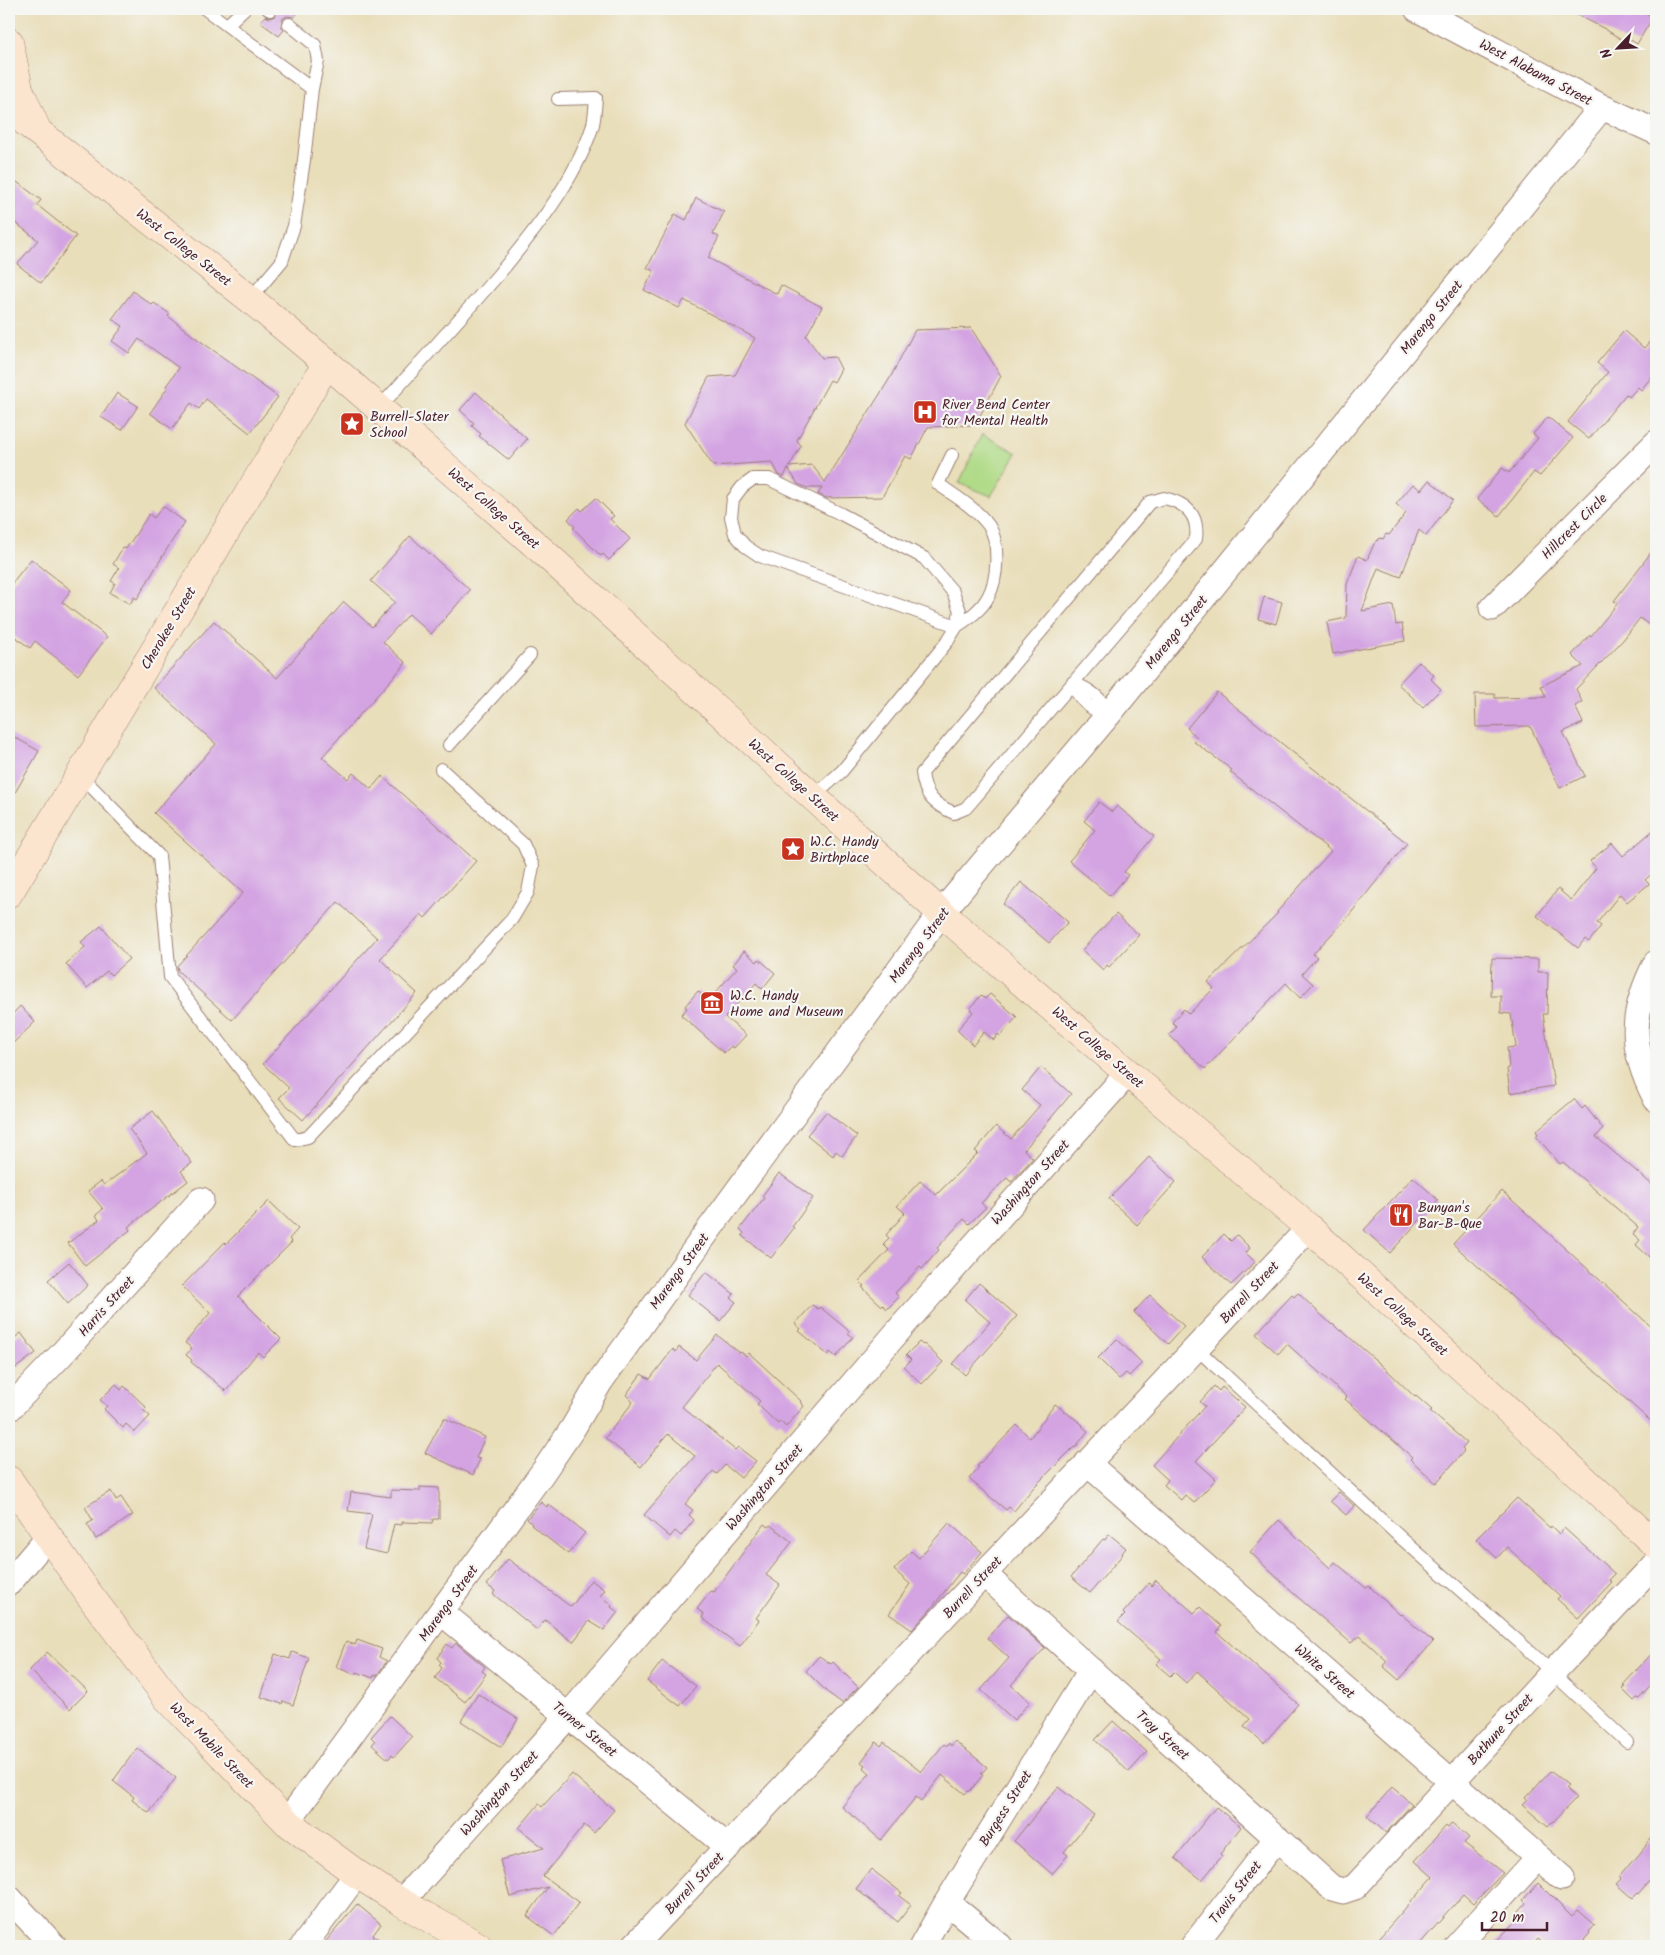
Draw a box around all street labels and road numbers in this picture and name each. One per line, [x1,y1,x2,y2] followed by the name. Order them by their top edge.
[1475,34,1597,112] street label: West Alabama Street
[131,203,236,293] street label: West College Street
[1395,275,1469,360] street label: Marengo Street
[442,462,545,556] street label: West College Street
[1537,488,1613,565] street label: Hillcrest Circle
[135,582,203,674] street label: Cherokee Street
[1140,590,1214,675] street label: Marengo Street
[743,734,844,828] street label: West College Street
[884,903,956,988] street label: Marengo Street
[1046,1001,1149,1095] street label: West College Street
[986,1134,1076,1230] street label: Washington Street
[644,1228,716,1315] street label: Marengo Street
[1215,1256,1285,1329] street label: Burrell Street
[1352,1268,1453,1362] street label: West College Street
[73,1271,141,1342] street label: Harris Street
[721,1439,809,1536] street label: Washington Street
[938,1551,1008,1624] street label: Burrell Street
[413,1560,485,1647] street label: Marengo Street
[1289,1639,1360,1705] street label: White Street
[1462,1688,1539,1770] street label: Bathune Street
[164,1697,259,1794] street label: West Mobile Street
[547,1697,622,1763] street label: Turner Street
[1130,1705,1195,1766] street label: Troy Street
[455,1745,545,1841] street label: Washington Street
[974,1766,1038,1851] street label: Burgess Street
[660,1847,730,1920] street label: Burrell Street
[1204,1856,1268,1929] street label: Travis Street

